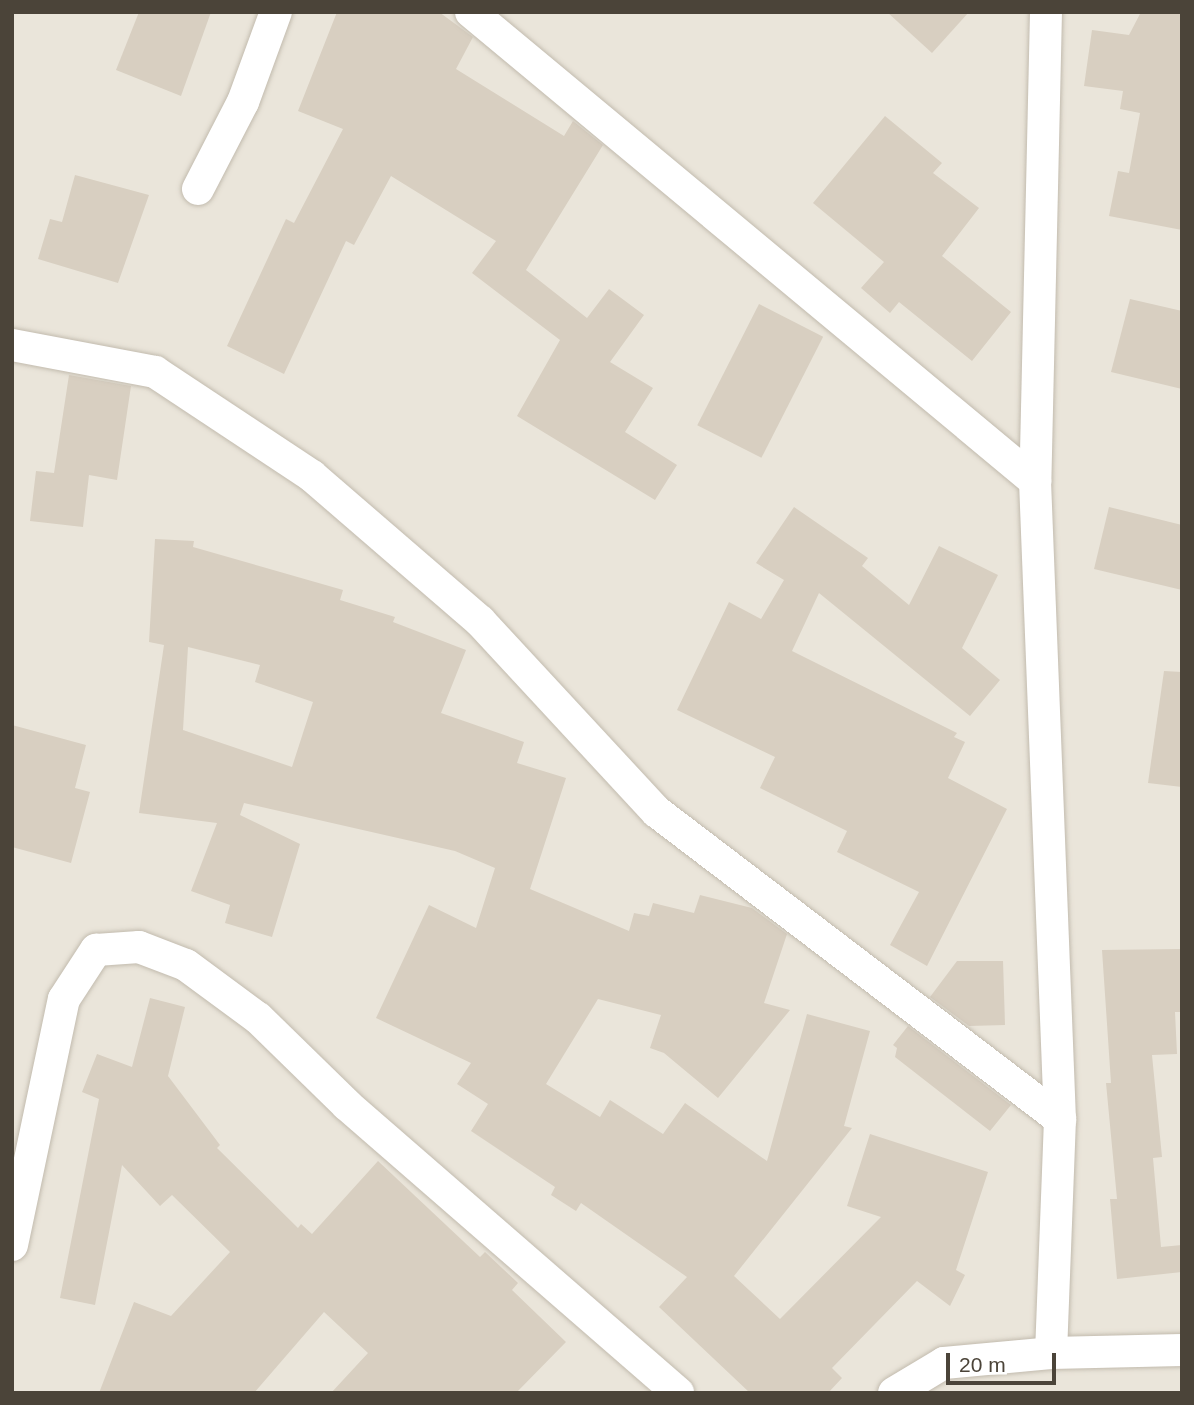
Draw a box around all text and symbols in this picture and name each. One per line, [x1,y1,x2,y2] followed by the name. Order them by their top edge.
[949,1338,1059,1382] scale bar
[959,1353,1006,1376] text: 20 m

